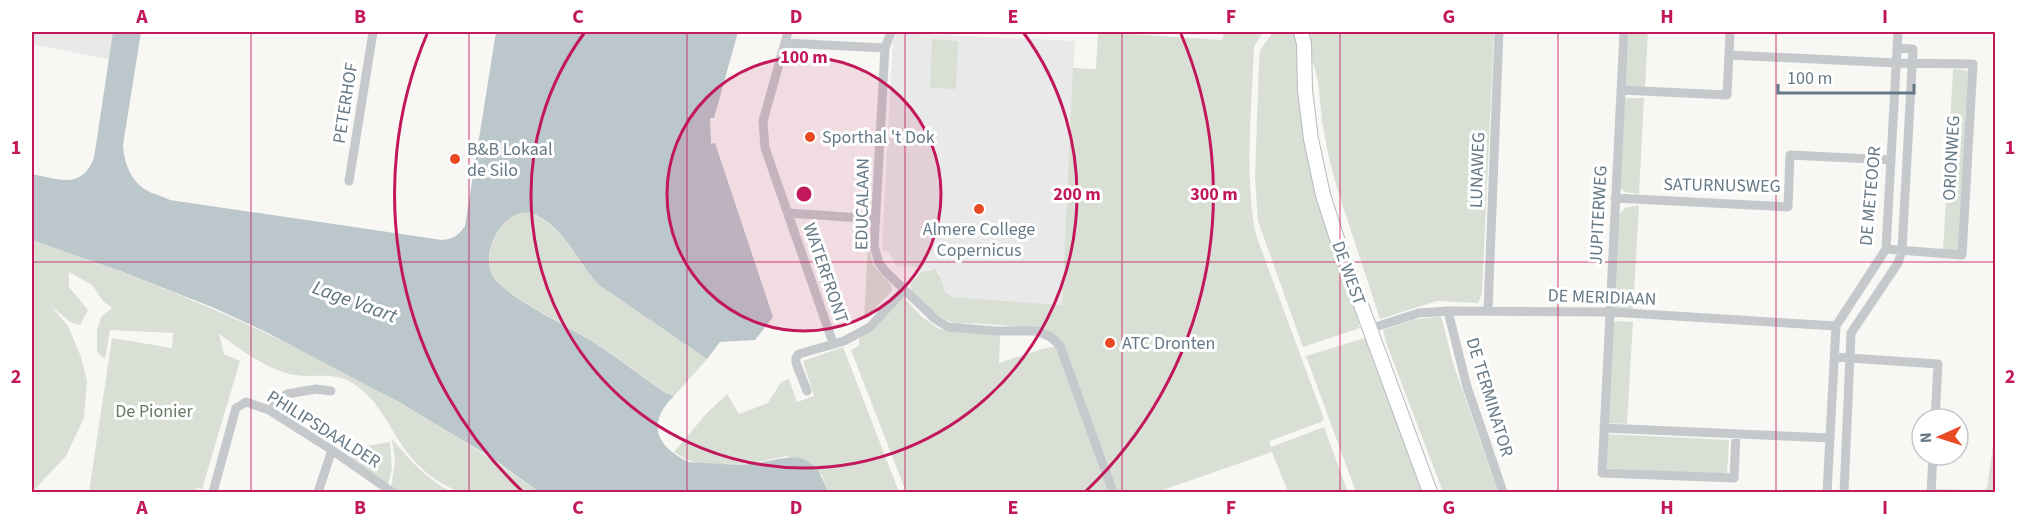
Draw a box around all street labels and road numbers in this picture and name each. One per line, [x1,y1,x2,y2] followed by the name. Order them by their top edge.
[327,61,364,145] street label: PETERHOF
[1937,115,1966,201] street label: ORIONWEG
[1464,132,1491,208] street label: LUNAWEG
[1854,145,1887,247] street label: DE METEOOR
[849,158,876,250] street label: EDUCALAAN
[1583,165,1614,265] street label: JUPITERWEG
[1663,172,1781,199] street label: SATURNUSWEG
[797,220,855,327] street label: WATERFRONT
[1325,238,1372,309] street label: DE WEST
[1547,283,1657,312] street label: DE MERIDIAAN
[1460,335,1519,460] street label: DE TERMINATOR
[262,384,385,474] street label: PHILIPSDAALDER

